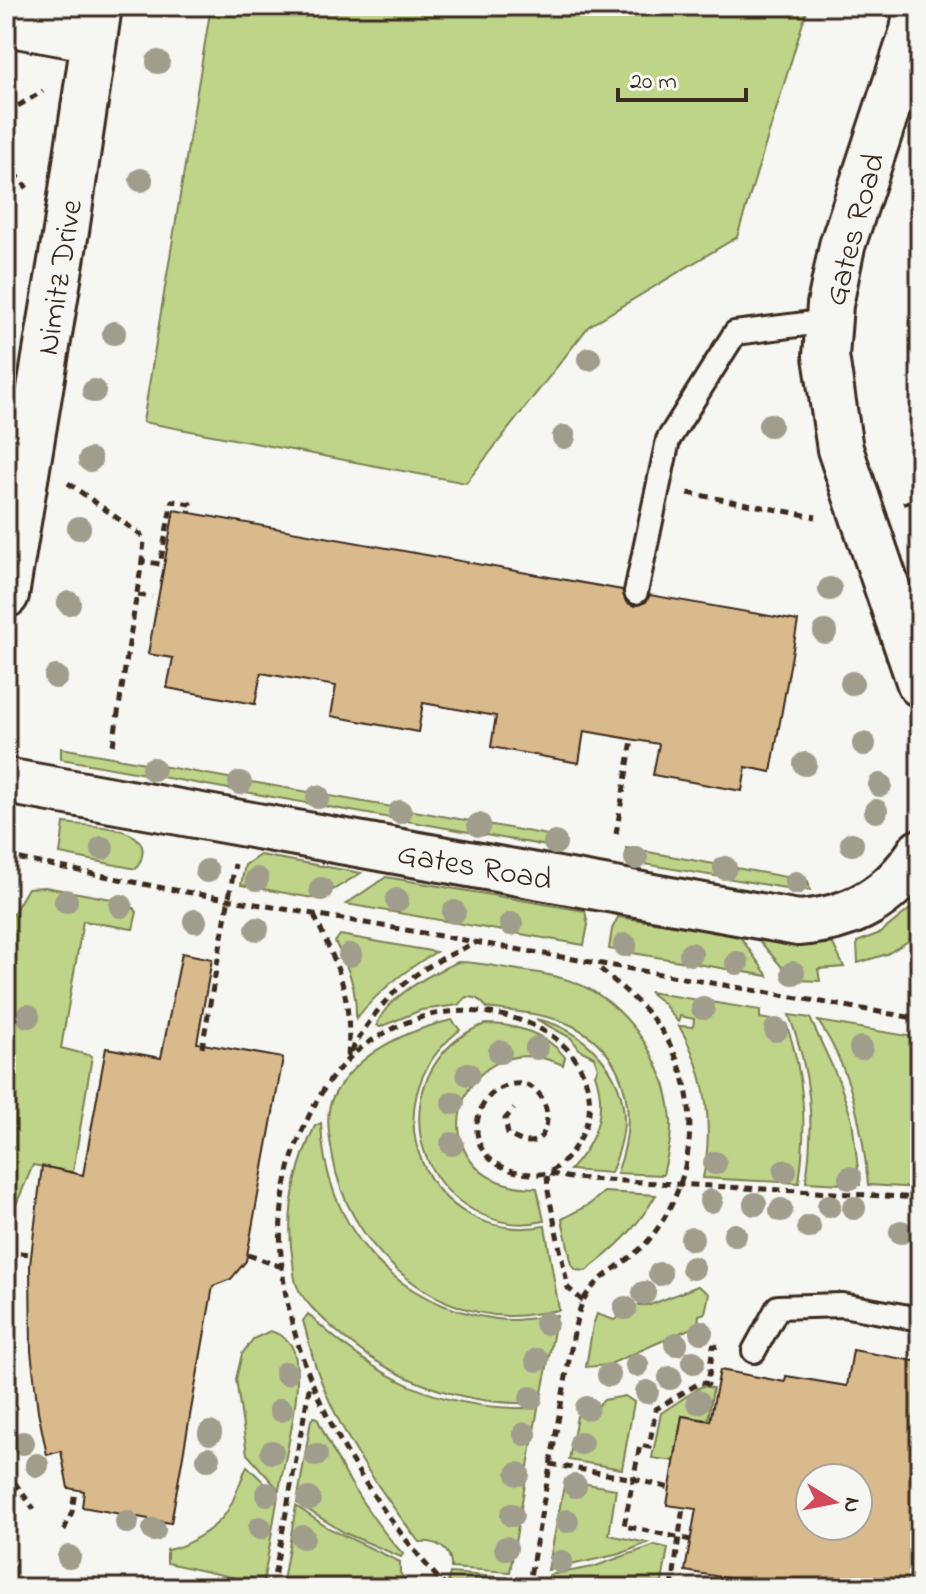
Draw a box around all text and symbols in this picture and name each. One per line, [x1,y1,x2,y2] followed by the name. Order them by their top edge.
[618,52,746,102] scale bar
[630,65,677,100] text: 20 m
[813,148,899,311] street label: Gates Road
[26,196,97,359] street label: Nimitz Drive
[393,832,555,905] street label: Gates Road
[794,1462,874,1542] north arrow
[834,1495,868,1515] text: N

